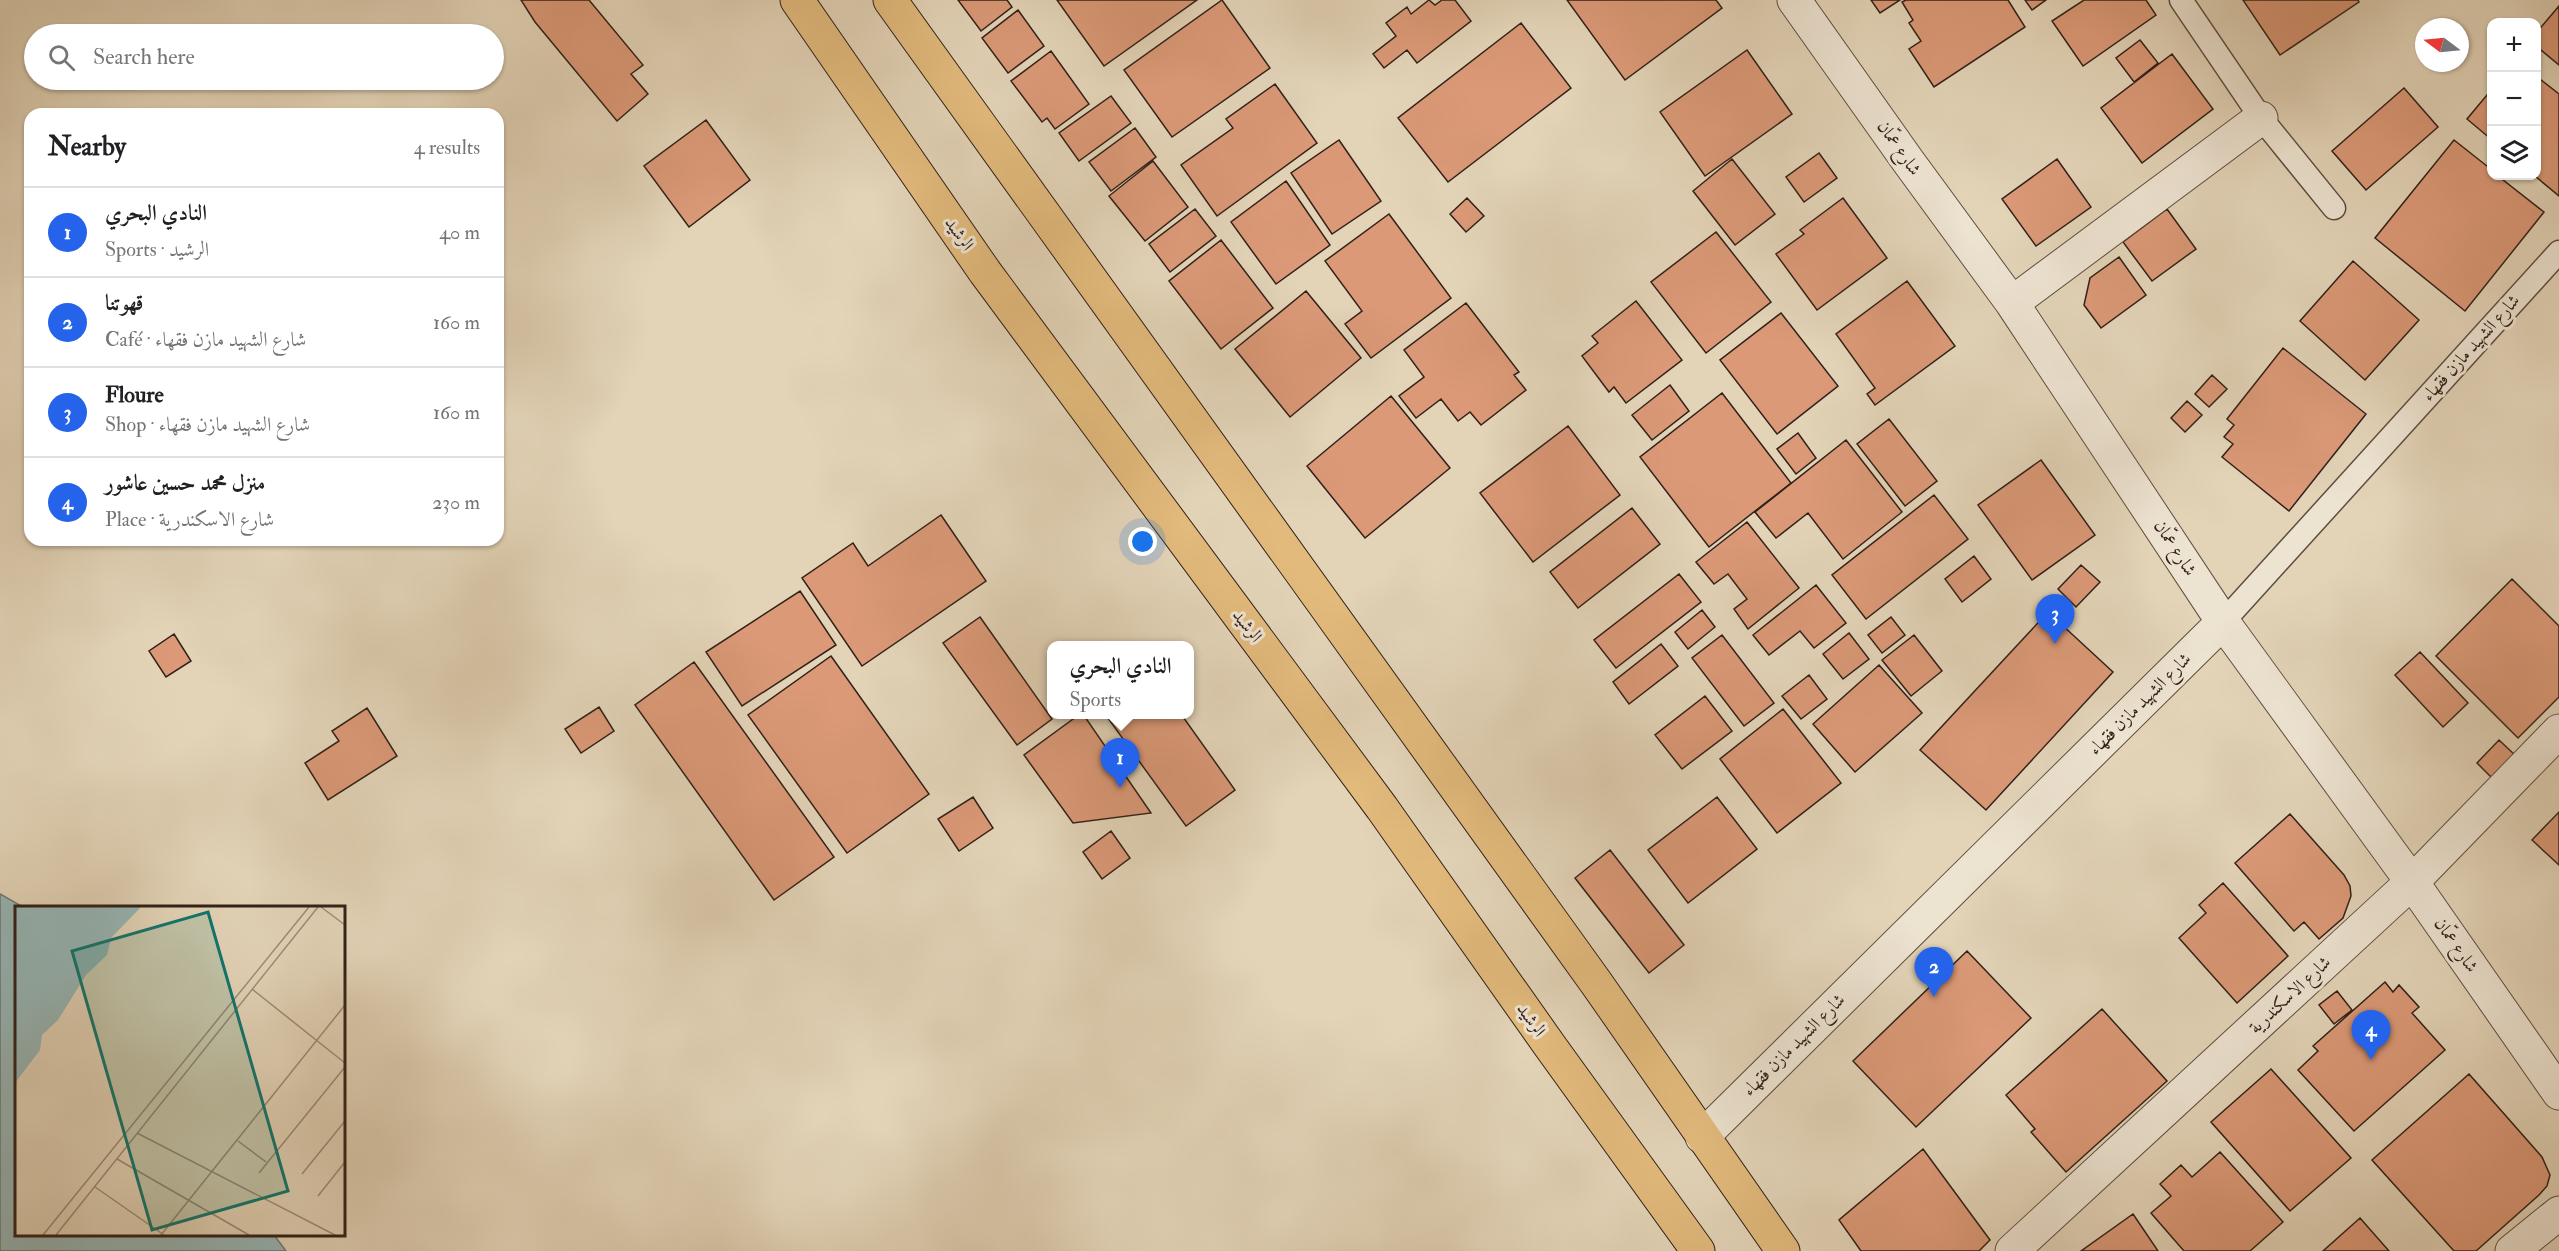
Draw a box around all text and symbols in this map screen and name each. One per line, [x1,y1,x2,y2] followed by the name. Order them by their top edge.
[2415,18,2469,72] north arrow
[2487,18,2541,180] map controls
[2487,18,2541,72] button: +
[24,24,504,90] search box
[45,41,78,74] icon: search
[93,43,195,71] text: Search here
[2487,72,2541,126] button: −
[1869,115,1927,182] street label: شارع عمّان
[2487,126,2541,180] button: layers
[48,131,126,163] text: Nearby
[414,135,480,160] text: 4 results
[105,199,207,227] text: النادي البحري
[939,213,979,255] street label: الرشيد
[64,220,71,245] text: 1
[439,220,480,245] text: 40 m
[105,237,209,262] text: Sports · الرشيد
[105,289,143,317] text: قهوتنا
[2417,290,2527,408] street label: شارع الشهيد مازن فقهاء
[62,310,73,335] text: 2
[433,310,480,335] text: 160 m
[105,327,306,352] text: Café · شارع الشهيد مازن فقهاء
[105,381,164,409] text: Floure
[64,400,71,425] text: 3
[433,400,480,425] text: 160 m
[105,412,310,437] text: Shop · شارع الشهيد مازن فقهاء
[105,469,265,497] text: منزل محمد حسين عاشور
[62,490,73,515] text: 4
[432,490,480,515] text: 230 m
[105,507,274,532] text: Place · شارع الاسكندرية
[2146,515,2202,582] street label: شارع عمّان
[1128,527,1157,556] your location
[2036,594,2074,644] pin: 3
[1227,605,1267,647] street label: الرشيد
[1047,641,1194,719] popup
[2084,648,2198,762] street label: شارع الشهيد مازن فقهاء
[1069,652,1172,680] text: النادي البحري
[1069,687,1121,712] text: Sports
[1100,738,1140,788] pin: 1
[15,906,345,1236] inset map
[2426,912,2484,979] street label: شارع عمّان
[1914,948,1954,997] pin: 2
[2244,951,2338,1041] street label: شارع الاسكندرية
[1738,989,1852,1103] street label: شارع الشهيد مازن فقهاء
[1511,999,1551,1041] street label: الرشيد
[2352,1010,2390,1060] pin: 4

